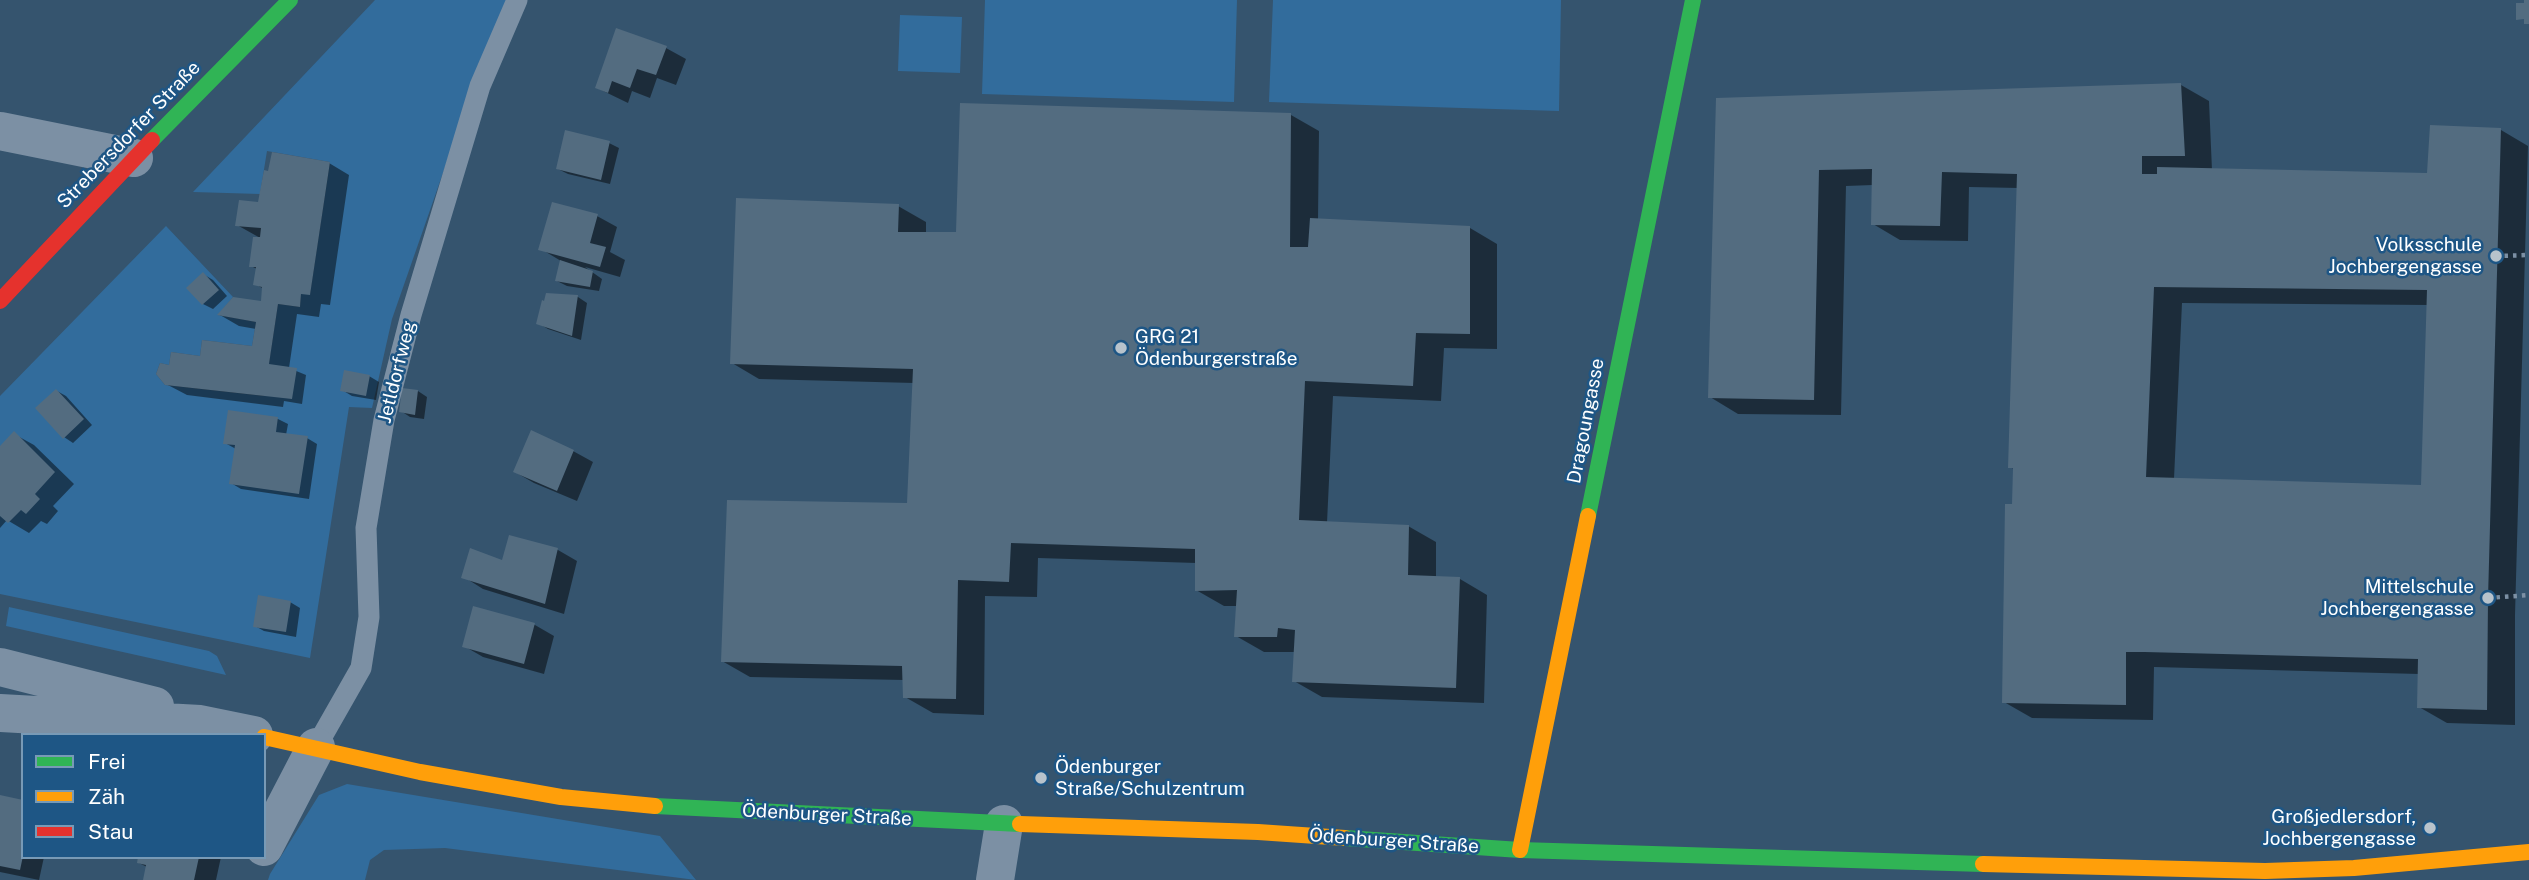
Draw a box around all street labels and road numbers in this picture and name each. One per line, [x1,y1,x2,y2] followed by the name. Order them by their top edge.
[53,57,205,213] street label: Strebersdorfer Straße
[373,318,421,426] street label: Jetldorfweg
[1563,356,1609,486] street label: Dragoungasse
[741,799,913,831] street label: Ödenburger Straße
[1308,824,1480,858] street label: Ödenburger Straße

